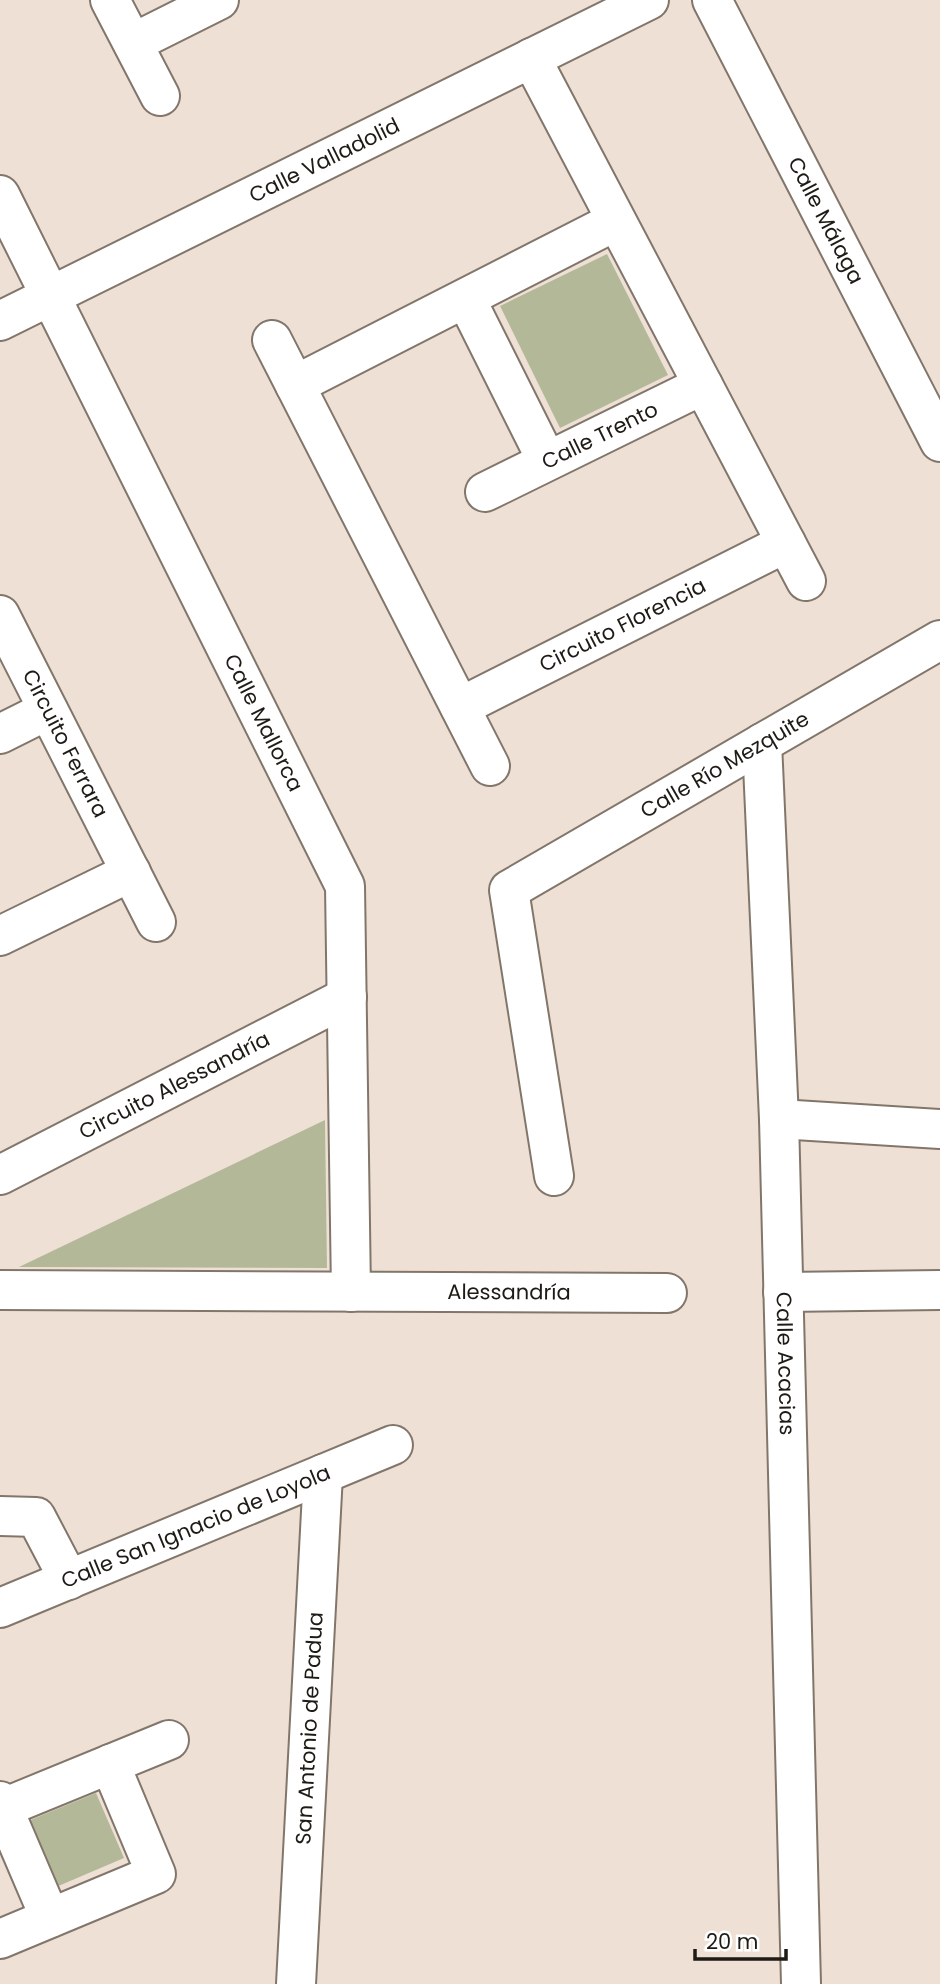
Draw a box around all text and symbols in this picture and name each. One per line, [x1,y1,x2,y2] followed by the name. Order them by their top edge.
[244,111,404,210] street label: Calle Valladolid
[781,152,871,289] street label: Calle Málaga
[537,394,663,476] street label: Calle Trento
[534,571,711,679] street label: Circuito Florencia
[217,649,311,796] street label: Calle Mallorca
[16,664,116,822] street label: Circuito Ferrara
[635,704,814,825] street label: Calle Río Mezquite
[74,1024,275,1146] street label: Circuito Alessandría
[447,1277,571,1307] street label: Alessandría
[769,1291,802,1436] street label: Calle Acacias
[57,1458,335,1595] street label: Calle San Ignacio de Loyola
[288,1611,330,1845] street label: San Antonio de Padua
[695,1918,786,1962] scale bar
[706,1927,759,1956] text: 20 m

